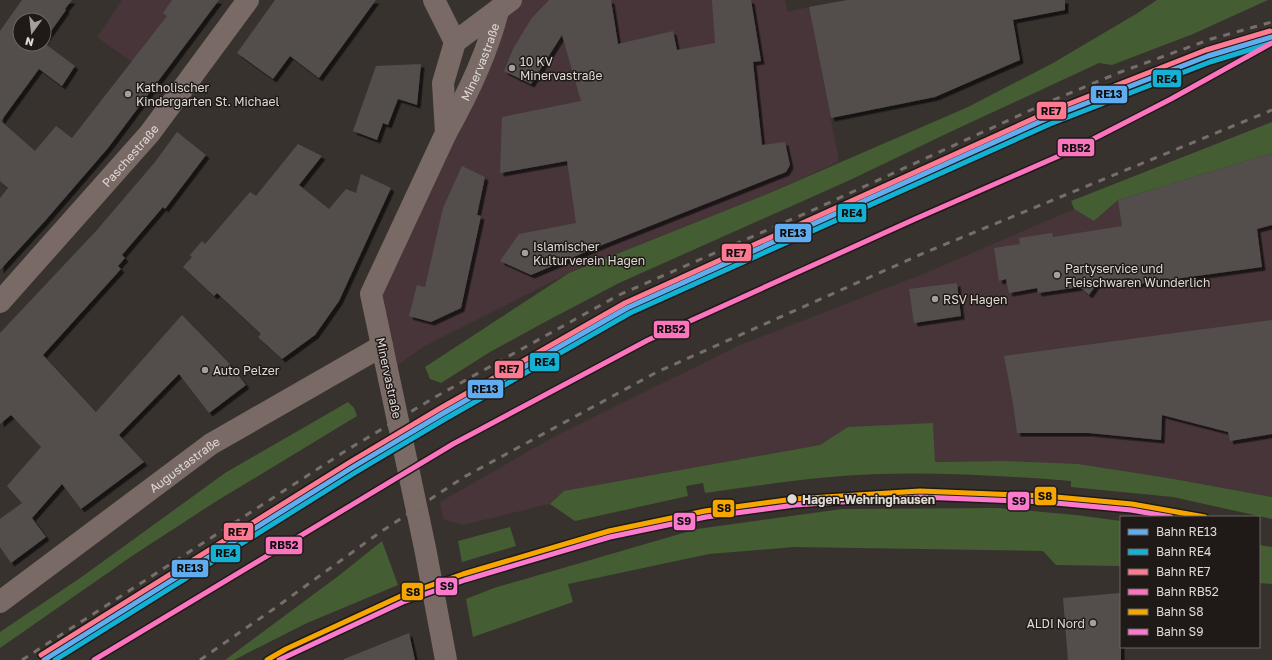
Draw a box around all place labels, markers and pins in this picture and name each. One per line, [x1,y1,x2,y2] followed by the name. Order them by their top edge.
[520,54,603,83] place label: 10 KV Minervastraße
[507,63,517,73] marker: 10 KV Minervastraße
[136,80,279,109] place label: Katholischer Kindergarten St. Michael
[123,89,133,99] marker: Katholischer Kindergarten St. Michael
[533,239,645,268] place label: Islamischer Kulturverein Hagen
[520,248,530,258] marker: Islamischer Kulturverein Hagen
[1065,261,1210,290] place label: Partyservice und Fleischwaren Wunderlich
[1052,270,1062,280] marker: Partyservice und Fleischwaren Wunderlich
[943,292,1007,307] place label: RSV Hagen
[930,294,940,304] marker: RSV Hagen
[213,363,280,378] place label: Auto Pelzer
[200,365,210,375] marker: Auto Pelzer
[785,492,799,506] marker: Hagen-Wehringhausen
[802,492,935,507] place label: Hagen-Wehringhausen
[1027,616,1085,631] place label: ALDI Nord
[1088,618,1098,628] marker: ALDI Nord

